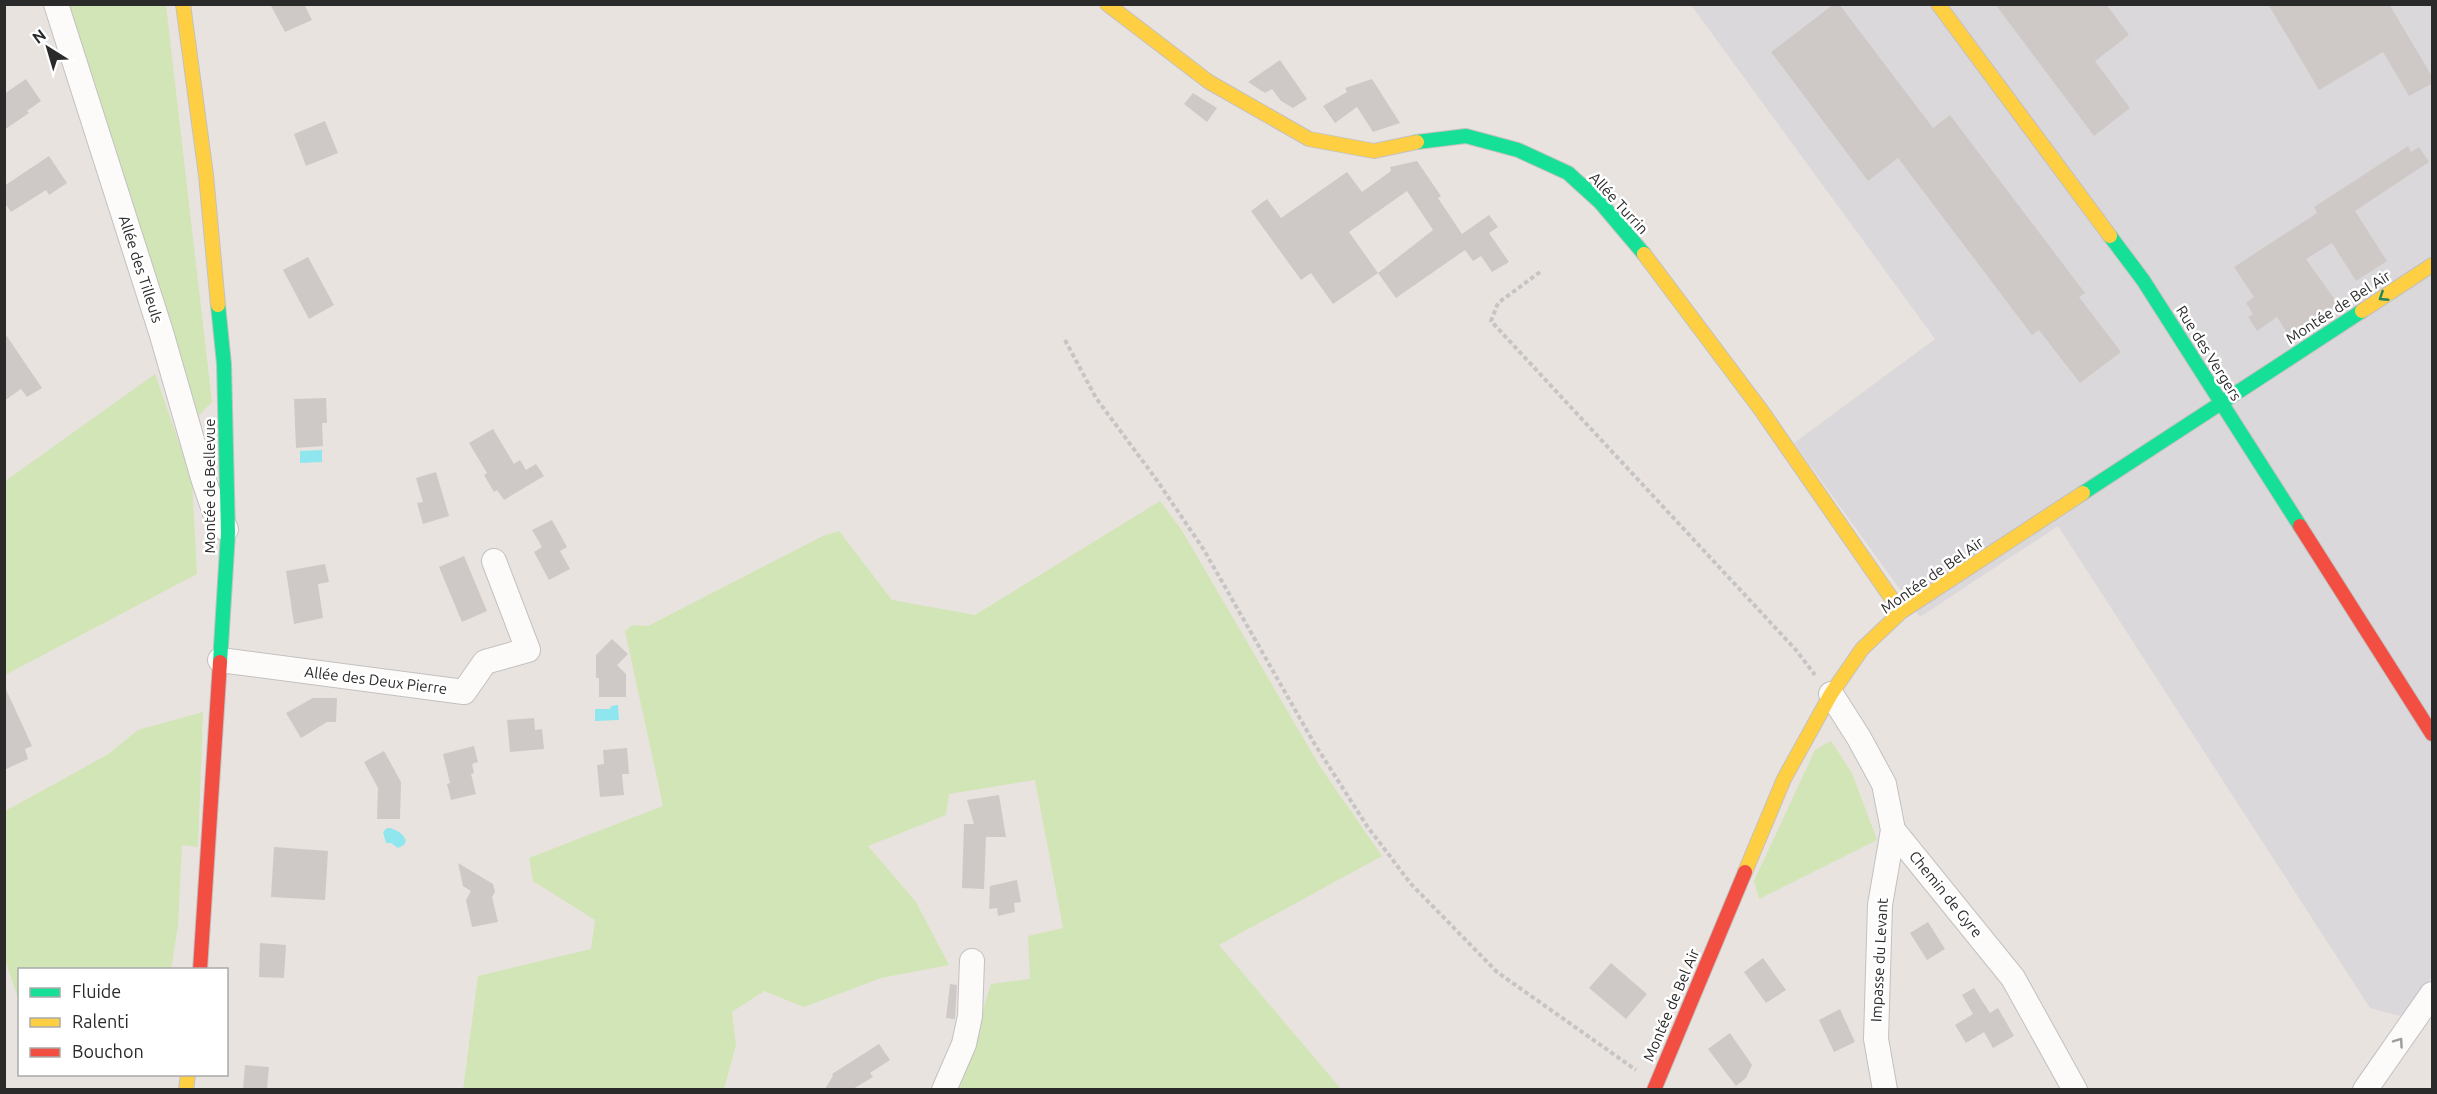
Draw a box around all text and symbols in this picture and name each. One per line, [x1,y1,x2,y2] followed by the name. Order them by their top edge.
[18,18,78,78] north arrow
[29,25,49,47] text: N
[1586,169,1652,237] street label: Allée Turrin
[116,213,166,325] street label: Allée des Tilleuls
[2283,267,2394,347] street label: Montée de Bel Air
[2379,290,2390,301] one-way arrow
[2173,302,2245,404] street label: Rue des Vergers
[201,419,218,553] street label: Montée de Bellevue
[1878,533,1987,617] street label: Montée de Bel Air
[304,663,448,697] street label: Allée des Deux Pierre
[1906,847,1986,941] street label: Chemin de Gyre
[1867,897,1891,1022] street label: Impasse du Levant
[1640,946,1703,1064] street label: Montée de Bel Air
[18,968,228,1076] legend
[72,981,121,1001] text: Fluide
[72,1011,129,1031] text: Ralenti
[2392,1037,2403,1048] one-way arrow
[72,1041,144,1061] text: Bouchon

